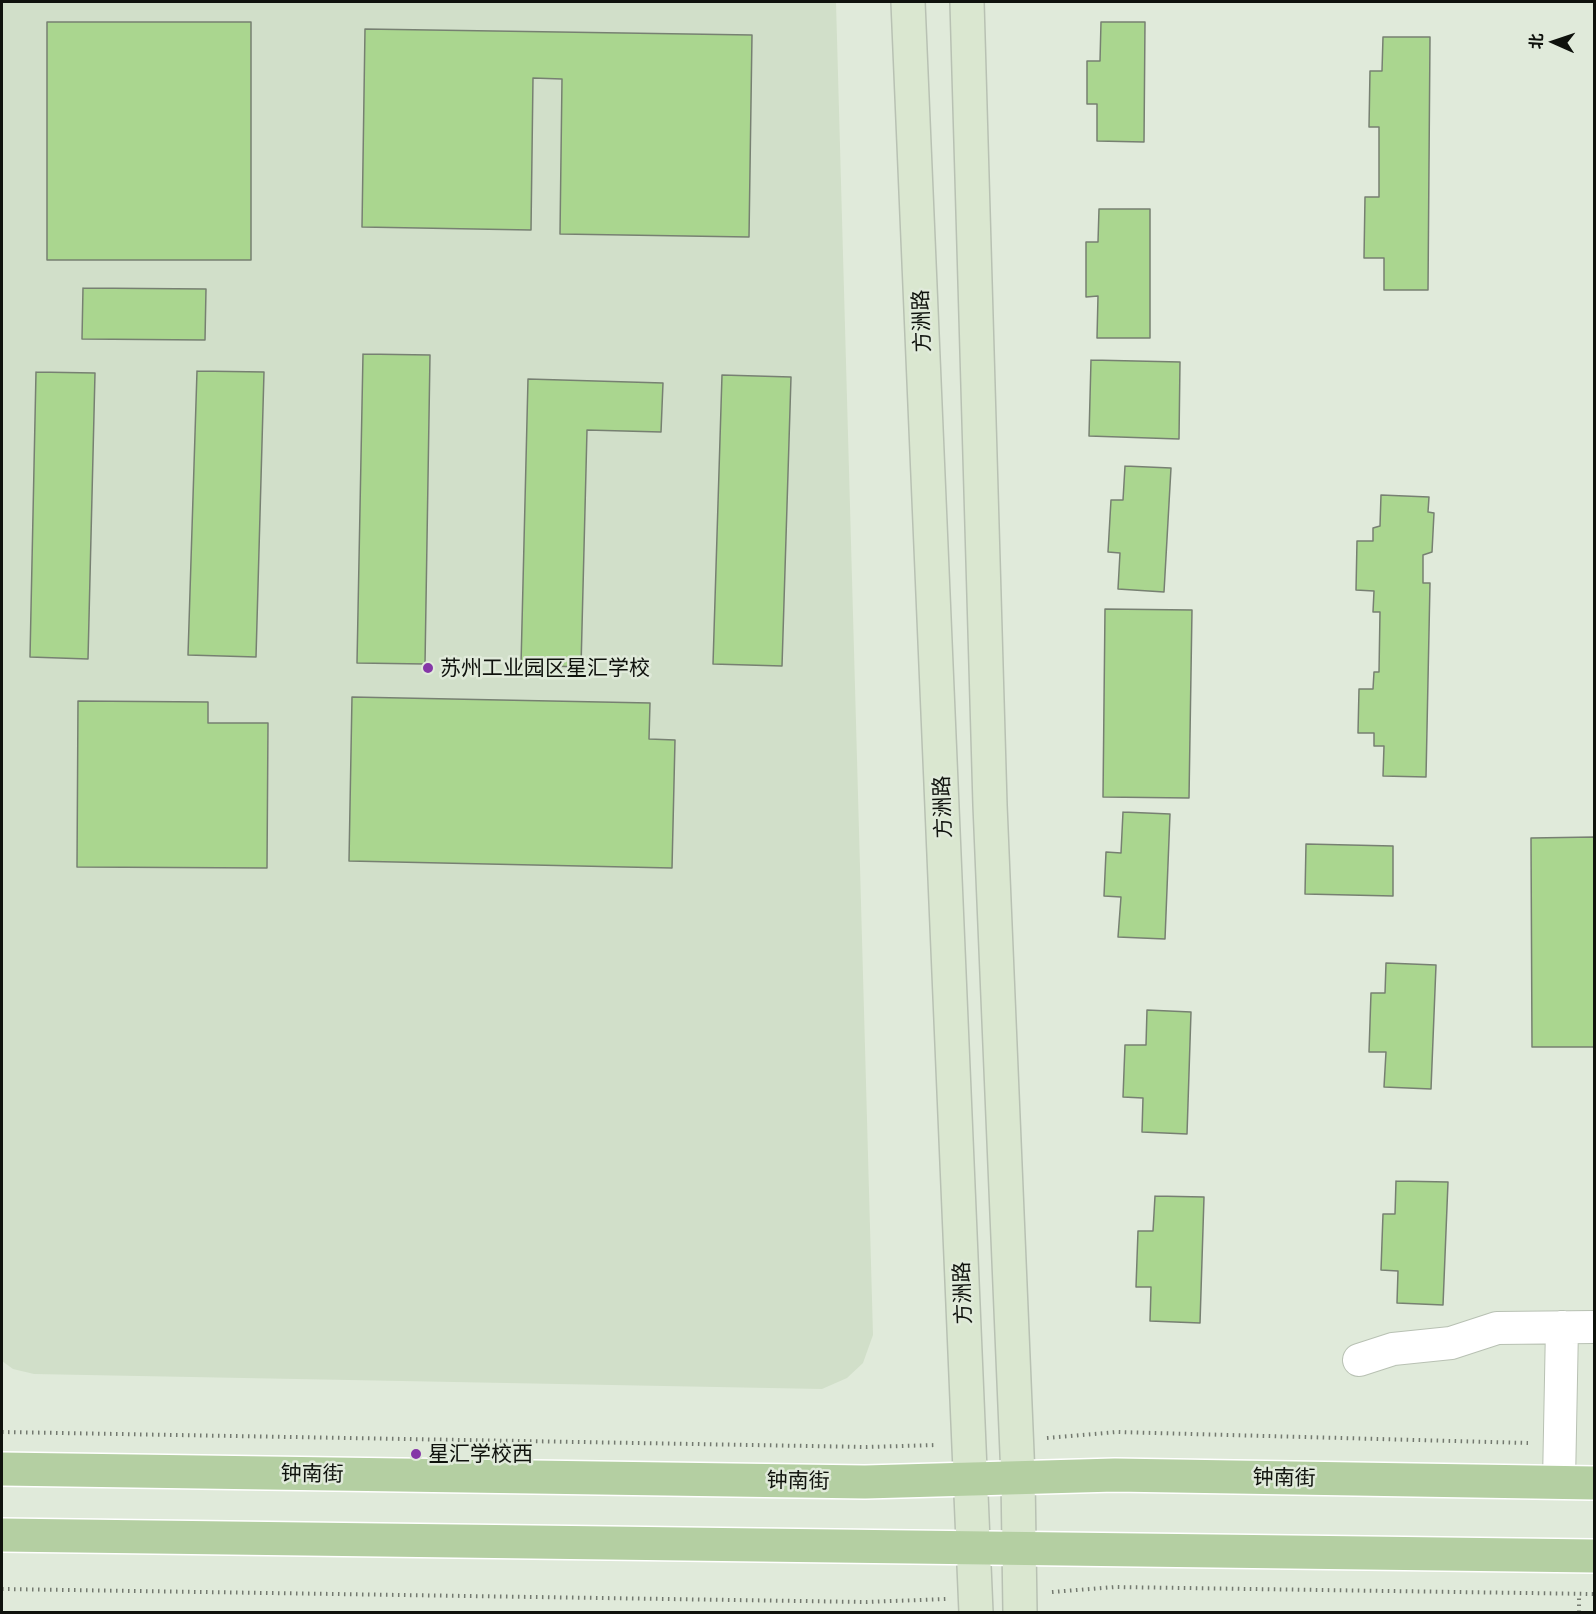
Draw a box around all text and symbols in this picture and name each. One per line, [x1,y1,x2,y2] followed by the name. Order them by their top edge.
[1524,12,1584,72] north arrow
[1526,33,1546,50] text: 北
[908,289,936,353] street label: 方洲路
[440,655,650,681] place label: 苏州工业园区星汇学校
[421,661,435,675] marker: 苏州工业园区星汇学校
[929,775,957,839] street label: 方洲路
[949,1261,977,1325] street label: 方洲路
[428,1441,533,1467] place label: 星汇学校西
[409,1447,423,1461] marker: 星汇学校西
[280,1461,344,1487] street label: 钟南街
[1252,1465,1316,1491] street label: 钟南街
[766,1468,830,1494] street label: 钟南街

